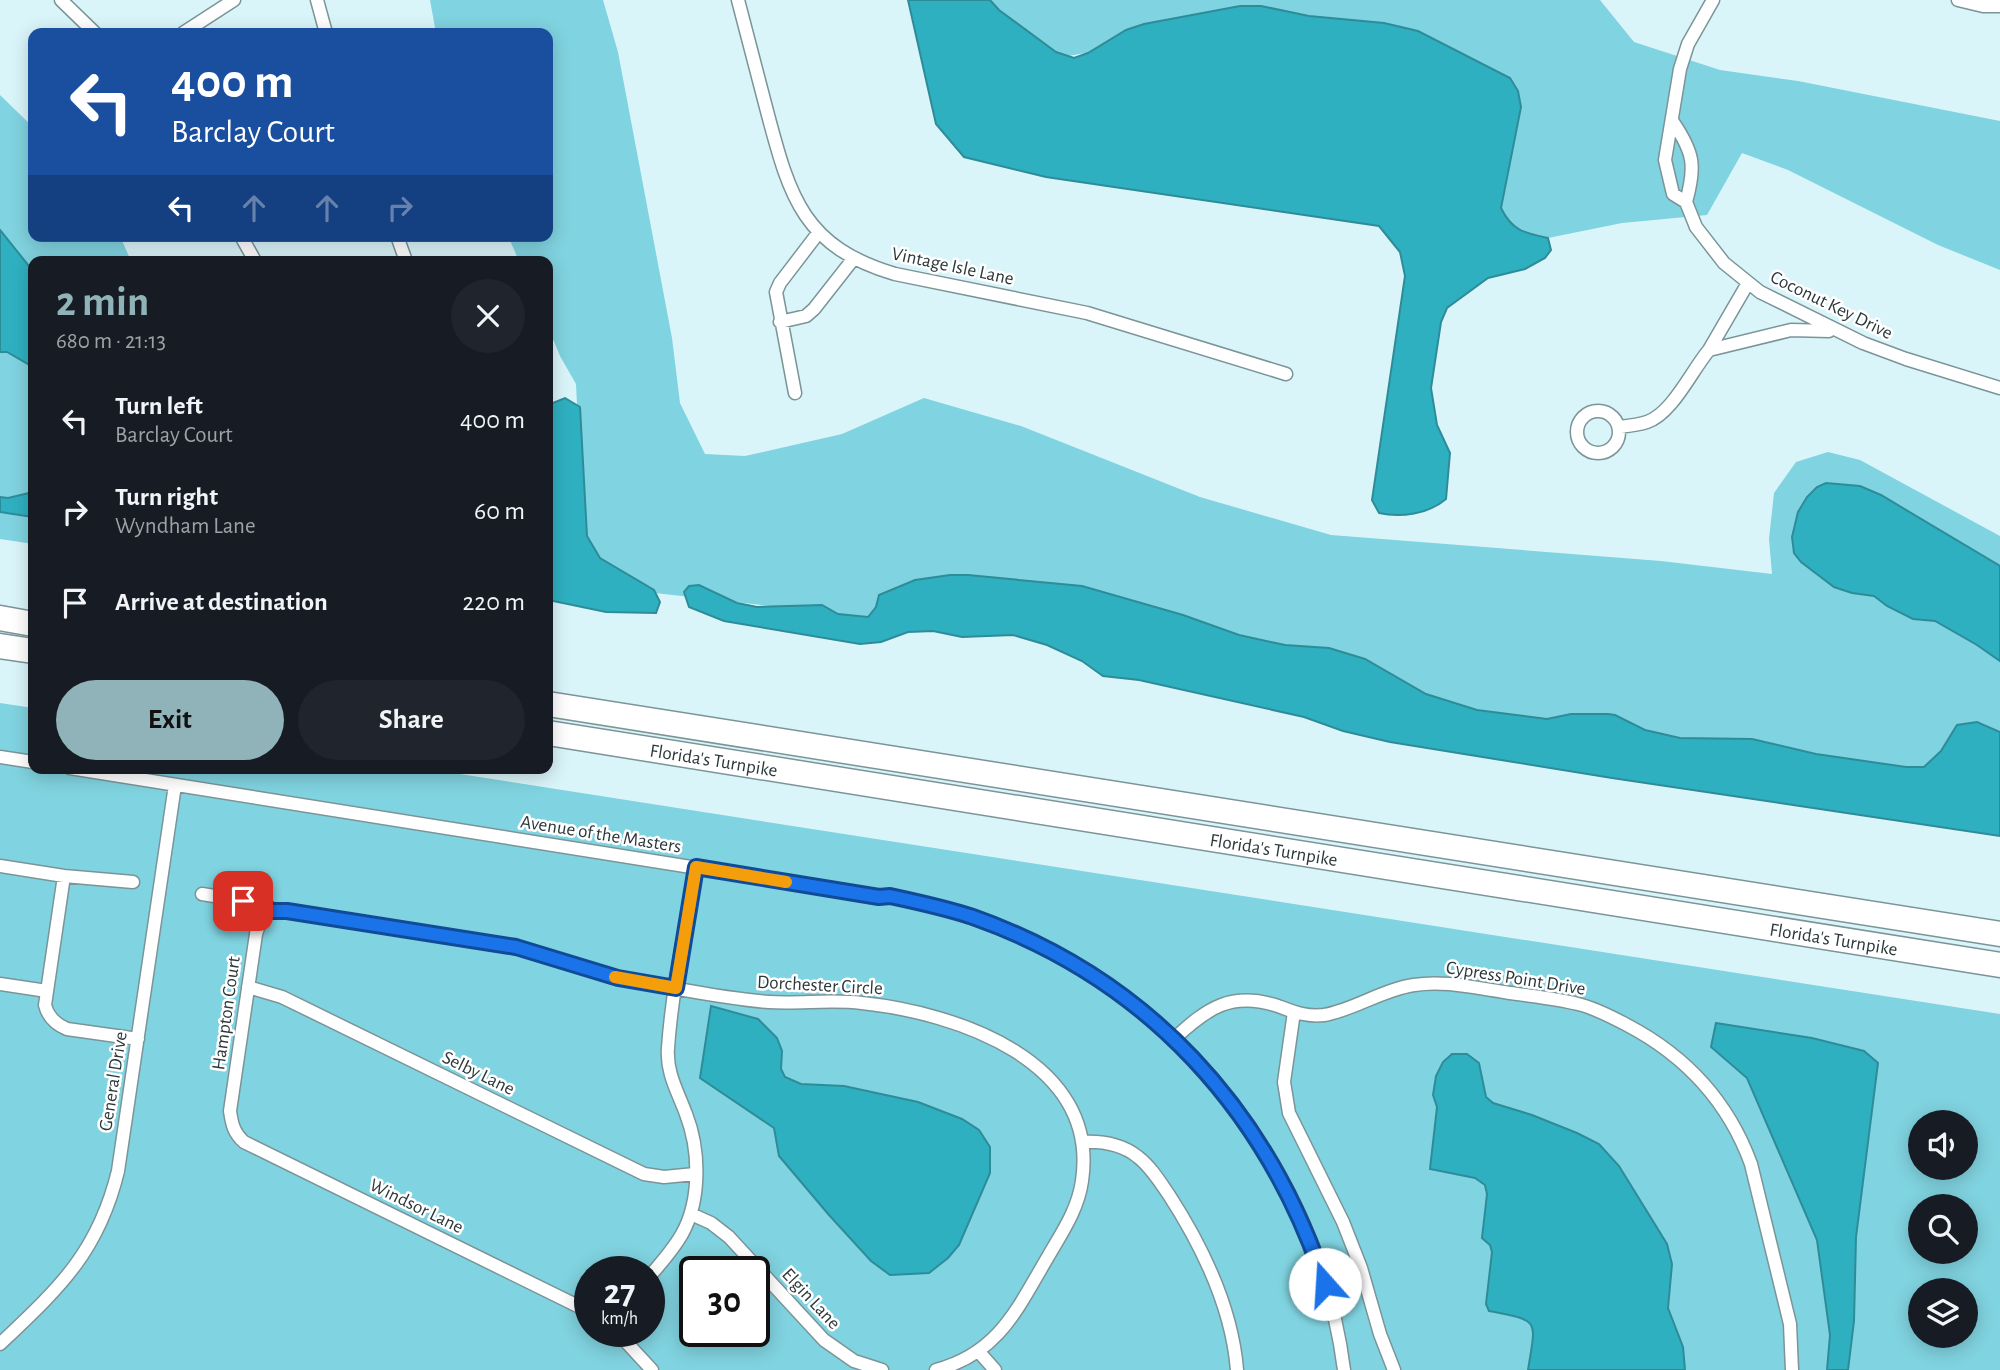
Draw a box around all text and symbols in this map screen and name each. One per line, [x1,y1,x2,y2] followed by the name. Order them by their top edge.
[56,56,147,147] icon: left
[171,58,294,107] text: 400 m
[171,116,335,148] text: Barclay Court
[162,189,200,227] icon: left
[235,189,273,227] icon: ahead
[308,189,346,227] icon: ahead
[381,189,419,227] icon: right
[890,244,1016,289] street label: Vintage Isle Lane
[1767,268,1895,343] street label: Coconut Key Drive
[451,279,525,353] button: close
[56,281,149,323] text: 2 min
[56,330,166,353] text: 680 m · 21:13
[115,393,203,419] text: Turn left
[56,402,94,440] icon: left
[460,407,525,433] text: 400 m
[115,424,233,447] text: Barclay Court
[115,484,218,510] text: Turn right
[56,493,94,531] icon: right
[474,498,525,524] text: 60 m
[115,515,256,538] text: Wyndham Lane
[56,584,94,622] icon: arrive
[115,589,328,615] text: Arrive at destination
[463,589,525,615] text: 220 m
[56,680,284,760] button: Exit
[298,680,525,760] button: Share
[648,741,779,781] street label: Florida's Turnpike
[519,812,683,857] street label: Avenue of the Masters
[1208,831,1339,870] street label: Florida's Turnpike
[213,871,273,931] pin
[224,882,262,920] icon: arrive
[1768,920,1899,959] street label: Florida's Turnpike
[209,955,244,1071] street label: Hampton Court
[1445,958,1587,999] street label: Cypress Point Drive
[757,973,883,998] street label: Dorchester Circle
[96,1030,131,1132] street label: General Drive
[439,1048,517,1099] street label: Selby Lane
[1908,1110,1978,1348] map controls
[1908,1110,1978,1180] button: sound
[366,1176,466,1237] street label: Windsor Lane
[1908,1194,1978,1264] button: search
[1288,1247,1362,1321] position arrow
[679,1256,770,1347] speed limit sign: 30
[778,1265,844,1333] street label: Elgin Lane
[604,1275,635,1310] text: 27
[1908,1278,1978,1348] button: layers
[601,1310,638,1328] text: km/h

